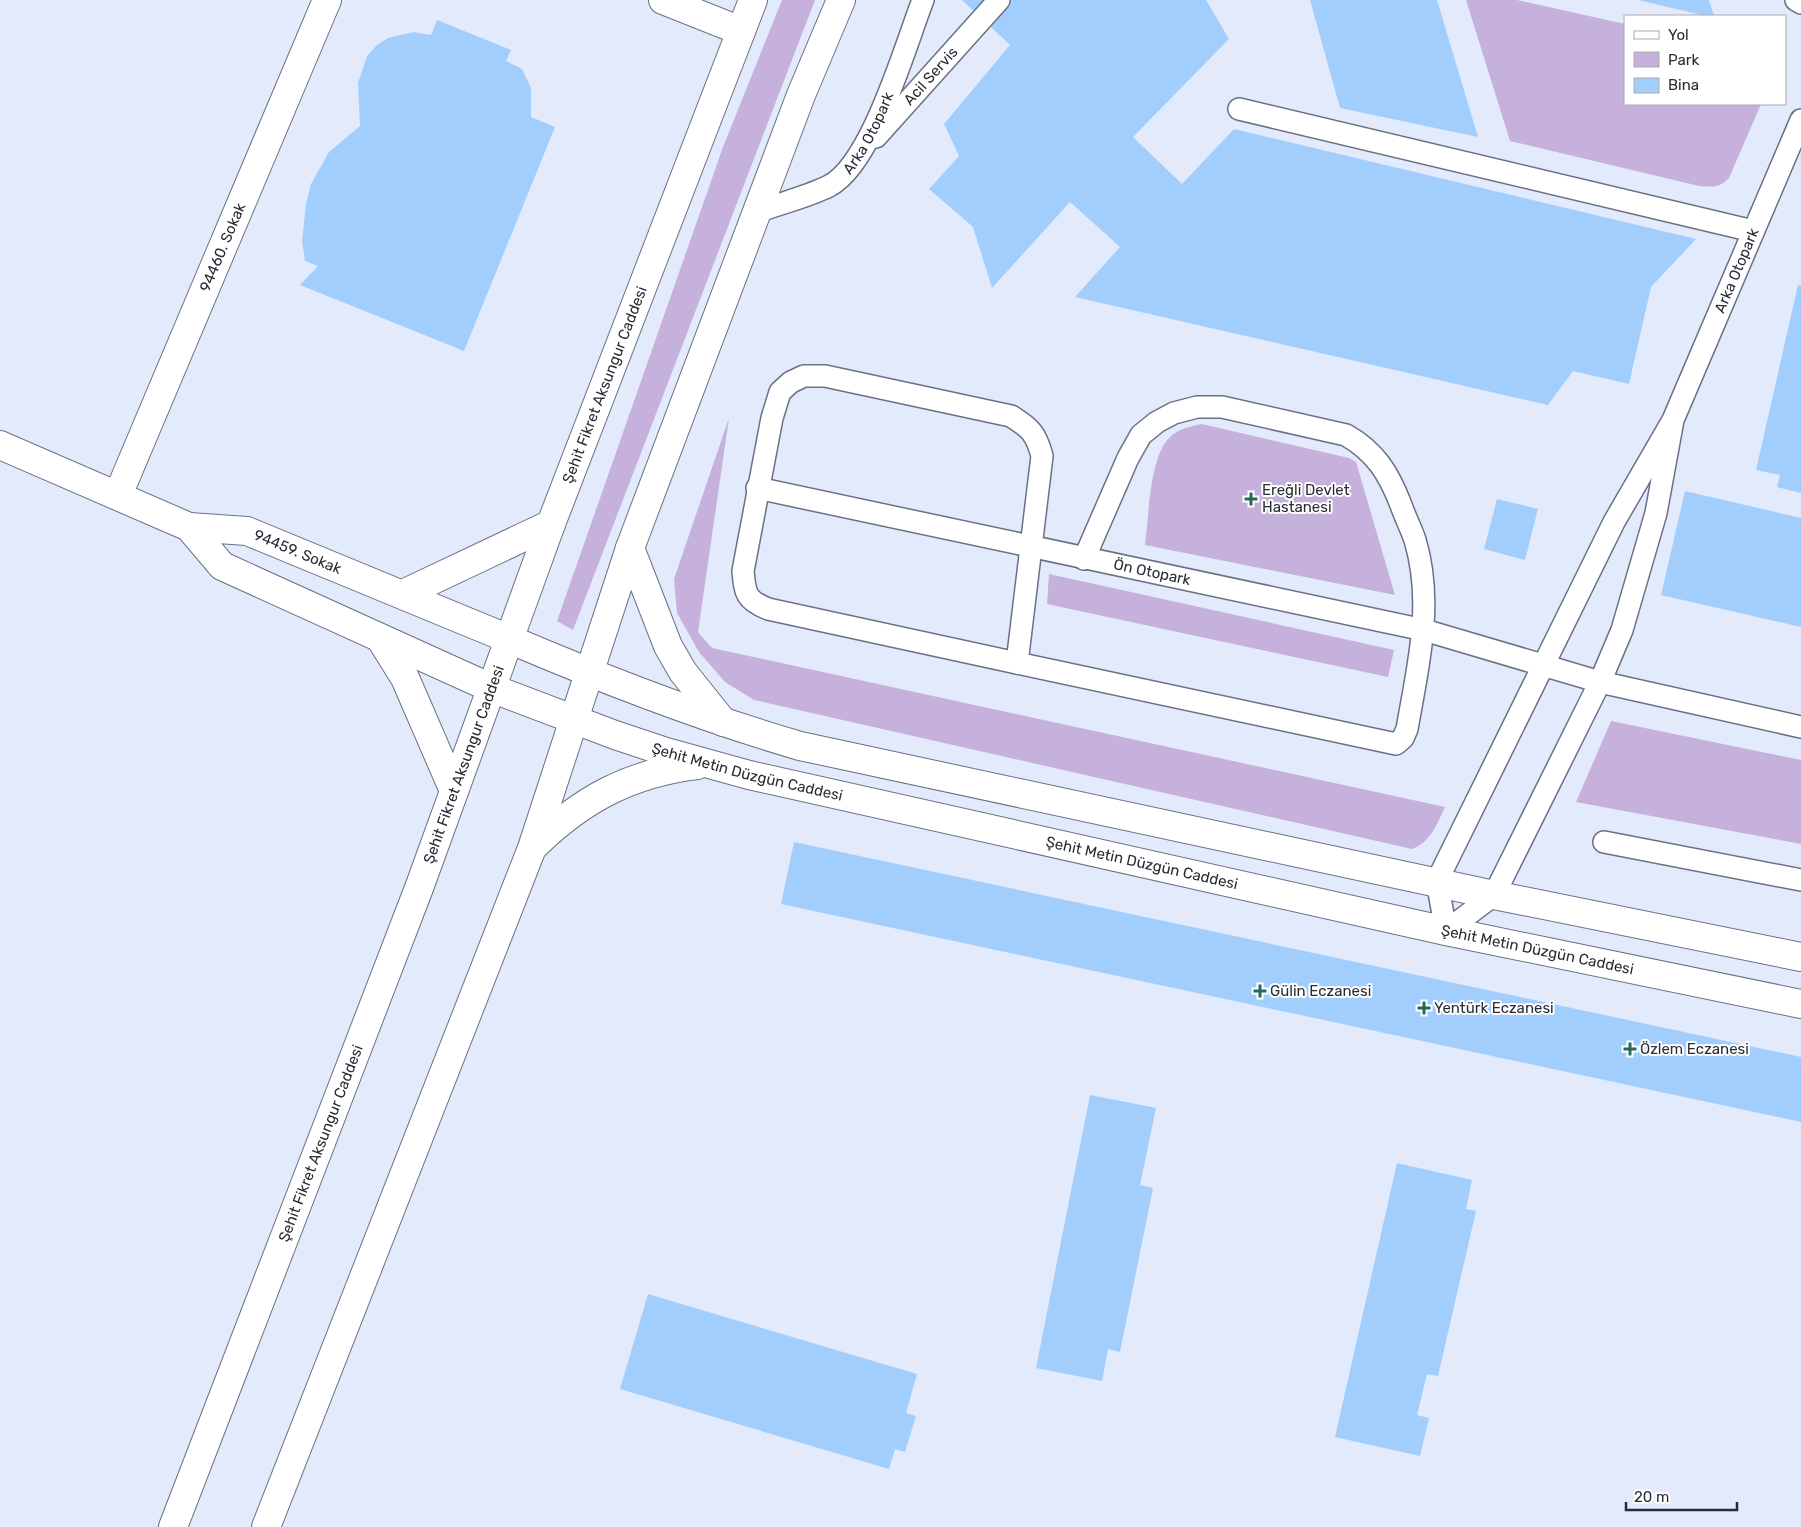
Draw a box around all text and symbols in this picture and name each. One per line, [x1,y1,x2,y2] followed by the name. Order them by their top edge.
[1624,15,1786,105] legend
[1668,26,1689,44] text: Yol
[900,43,962,109] street label: Acil Servis
[1668,51,1699,69] text: Park
[1668,76,1699,94] text: Bina
[839,89,898,178] street label: Arka Otopark
[196,200,249,294] street label: 94460. Sokak
[1711,225,1763,316] street label: Arka Otopark
[559,284,651,486] street label: Şehit Fikret Aksungur Caddesi
[1262,481,1350,516] place label: Ereğli Devlet Hastanesi
[1244,492,1258,506] marker: Ereğli Devlet Hastanesi
[251,526,344,578] street label: 94459. Sokak
[1112,555,1193,589] street label: Ön Otopark
[420,663,508,866] street label: Şehit Fikret Aksungur Caddesi
[649,739,844,805] street label: Şehit Metin Düzgün Caddesi
[1044,833,1240,893] street label: Şehit Metin Düzgün Caddesi
[1439,921,1635,978] street label: Şehit Metin Düzgün Caddesi
[1270,982,1371,1000] place label: Gülin Eczanesi
[1254,985,1266,997] marker: Gülin Eczanesi
[1434,999,1554,1017] place label: Yentürk Eczanesi
[1418,1002,1430,1014] marker: Yentürk Eczanesi
[1640,1040,1749,1058] place label: Özlem Eczanesi
[275,1042,367,1245] street label: Şehit Fikret Aksungur Caddesi
[1624,1043,1636,1055] marker: Özlem Eczanesi
[1626,1480,1737,1512] scale bar
[1634,1488,1669,1506] text: 20 m

